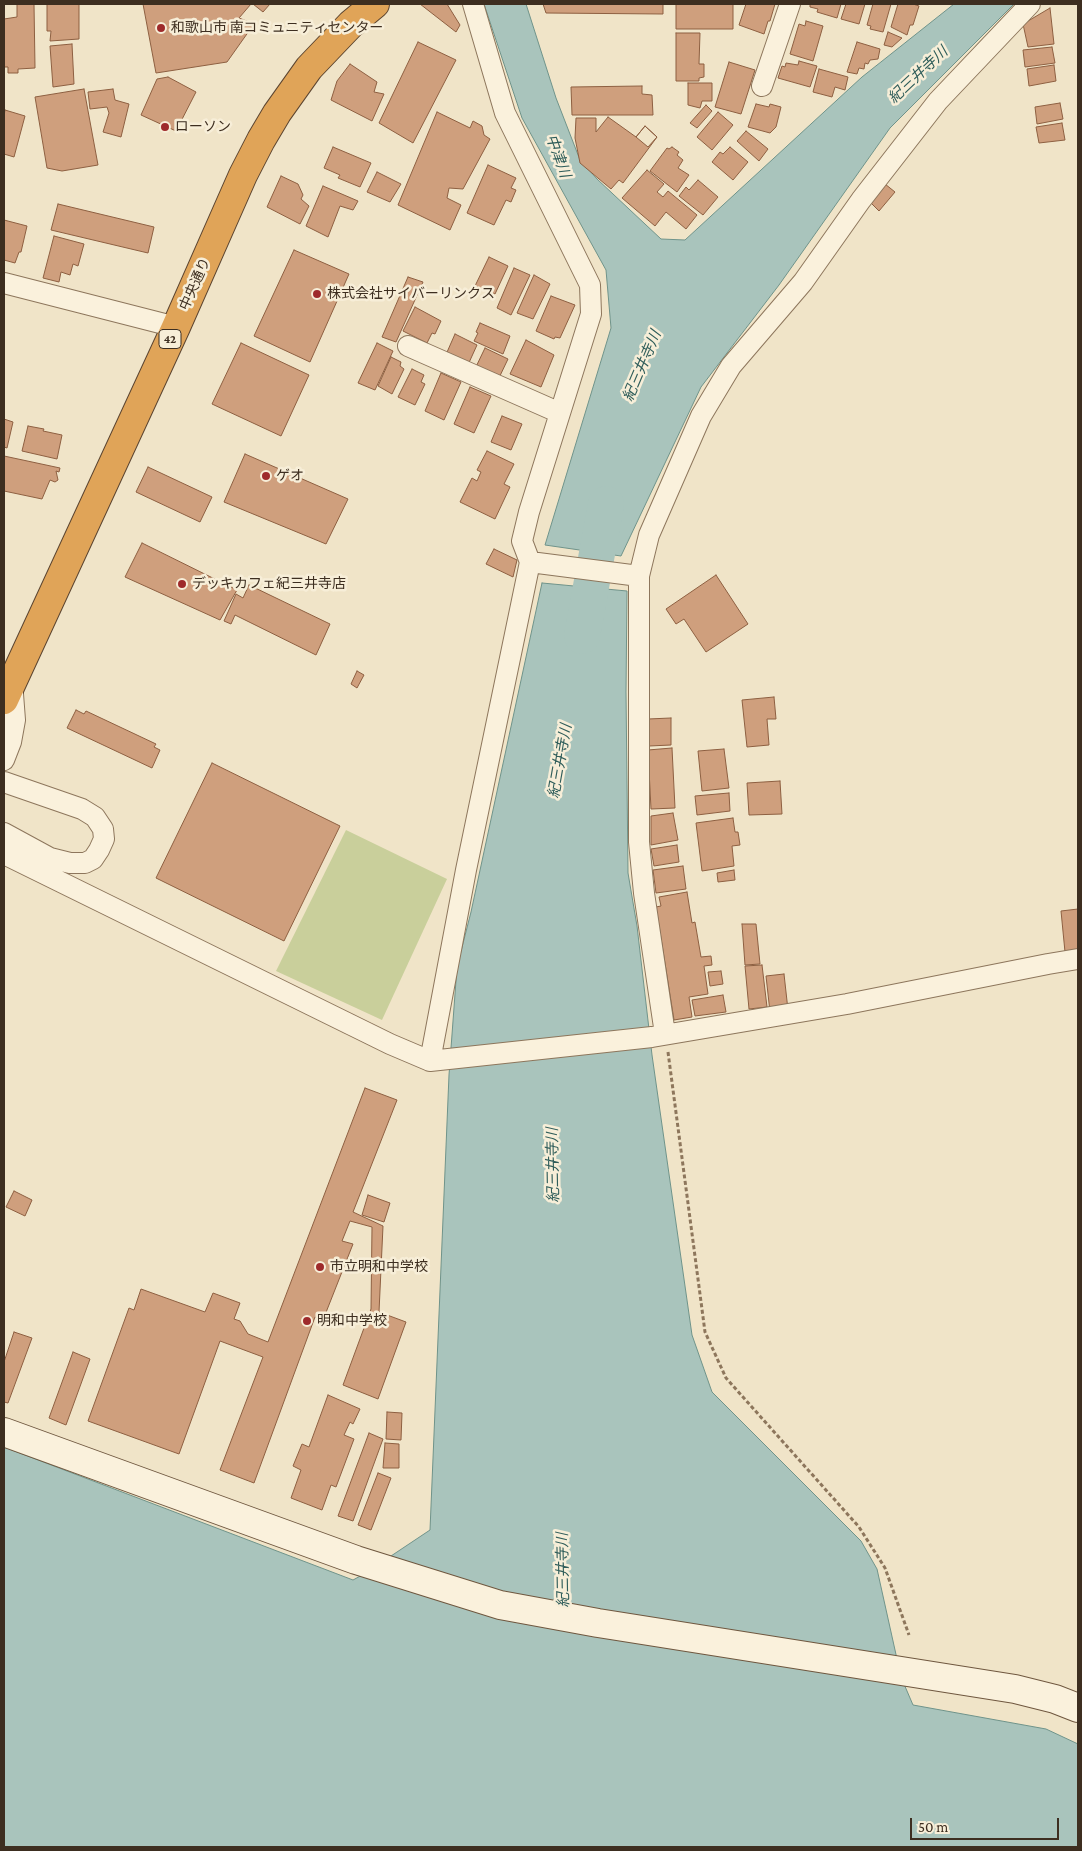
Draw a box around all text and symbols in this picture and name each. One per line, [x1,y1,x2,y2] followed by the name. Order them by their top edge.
[171,20,384,36] place label: 和歌山市 南コミュニティセンター
[155,22,167,34] marker: 和歌山市 南コミュニティセンター
[884,43,952,107] water label: 紀三井寺川
[175,119,231,135] place label: ローソン
[159,121,171,133] marker: ローソン
[542,132,574,180] water label: 中津川
[176,255,214,313] street label: 中央通り
[327,286,495,302] place label: 株式会社サイバーリンクス
[311,288,323,300] marker: 株式会社サイバーリンクス
[619,328,665,404] water label: 紀三井寺川
[159,329,181,348] road number: 42
[276,468,304,484] place label: ゲオ
[260,470,272,482] marker: ゲオ
[192,576,346,592] place label: デッキカフェ紀三井寺店
[176,578,188,590] marker: デッキカフェ紀三井寺店
[545,723,575,799] water label: 紀三井寺川
[543,1127,563,1203] water label: 紀三井寺川
[330,1259,428,1275] place label: 市立明和中学校
[314,1261,326,1273] marker: 市立明和中学校
[317,1313,387,1329] place label: 明和中学校
[301,1315,313,1327] marker: 明和中学校
[553,1532,573,1608] water label: 紀三井寺川
[912,1808,1061,1840] scale bar
[918,1819,948,1835] text: 50 m

